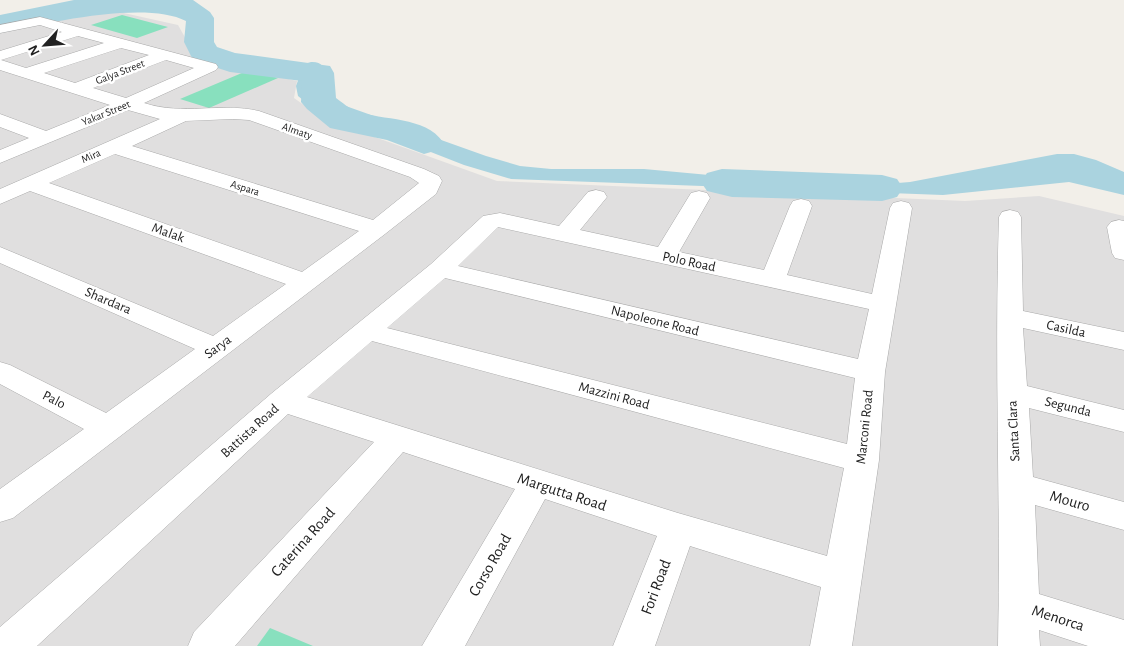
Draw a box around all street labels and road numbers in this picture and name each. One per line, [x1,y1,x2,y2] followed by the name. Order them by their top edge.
[94,57,147,86] street label: Galya Street
[80,98,132,128] street label: Yakar Street
[280,121,314,141] street label: Almaty
[80,147,102,165] street label: Mira
[229,178,261,198] street label: Aspara
[150,221,187,246] street label: Malak
[661,250,717,274] street label: Polo Road
[83,285,134,317] street label: Shardara
[610,303,700,339] street label: Napoleone Road
[1045,318,1087,340] street label: Casilda
[202,332,235,361] street label: Sarya
[577,380,651,412] street label: Mazzini Road
[40,388,68,412] street label: Palo
[854,389,876,465] street label: Marconi Road
[1043,394,1093,420] street label: Segunda
[1005,400,1023,462] street label: Santa Clara
[218,402,282,460] street label: Battista Road
[515,470,609,514] street label: Margutta Road
[1048,488,1092,514] street label: Mouro
[268,504,338,580] street label: Caterina Road
[466,531,514,599] street label: Corso Road
[638,557,674,617] street label: Fori Road
[1030,602,1086,634] street label: Menorca

